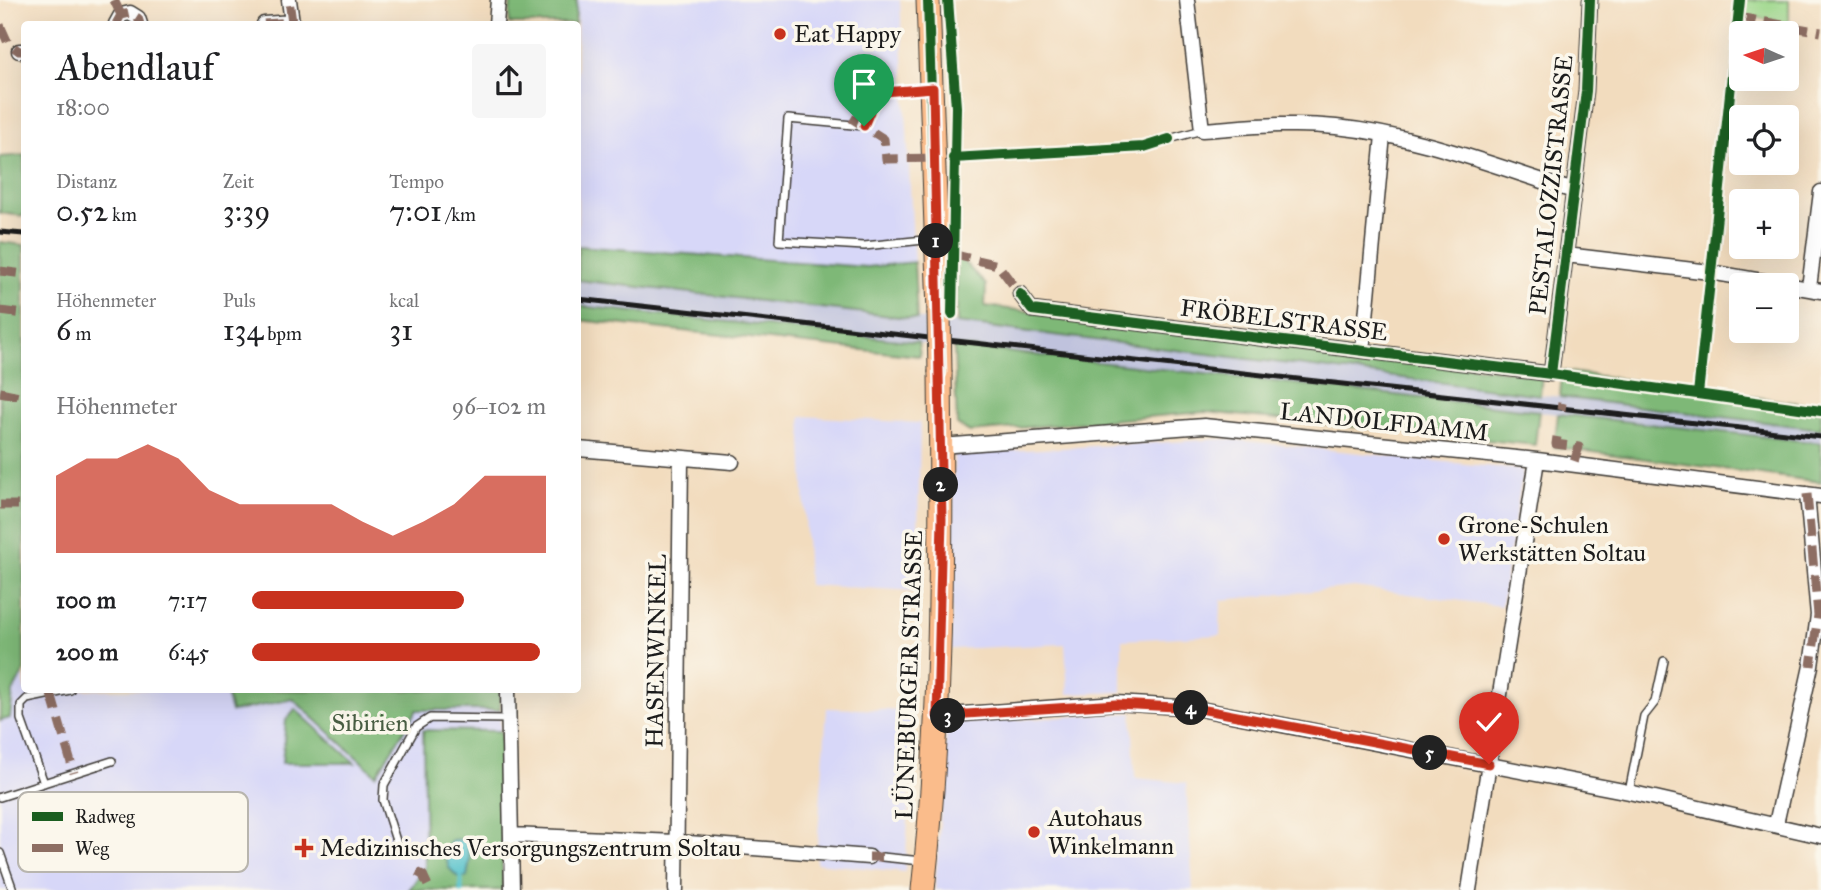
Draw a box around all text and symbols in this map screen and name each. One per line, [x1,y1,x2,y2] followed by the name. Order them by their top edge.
[794,19,902,49] place label: Eat Happy
[1729,21,1799,91] north arrow
[1729,21,1799,343] map controls
[772,26,788,42] marker: Eat Happy
[56,44,215,90] text: Abendlauf
[472,44,546,118] button: share
[834,54,894,126] pin
[1522,54,1580,316] street label: PESTALOZZISTRASSE
[845,65,883,103] icon: arrive
[56,93,110,121] text: 18:00
[1729,105,1799,175] button: locate
[56,170,117,193] text: Distanz
[223,170,254,193] text: Zeit
[389,170,444,193] text: Tempo
[1729,189,1799,259] button: +
[56,193,108,229] text: 0.52
[223,193,270,229] text: 3:39
[389,193,442,229] text: 7:01
[108,203,137,226] text: km
[442,203,476,226] text: /km
[918,224,954,258] pin: 1
[932,229,939,252] text: 1
[1729,273,1799,343] button: −
[56,289,156,312] text: Höhenmeter
[223,289,256,312] text: Puls
[389,289,419,312] text: kcal
[1179,292,1389,348] street label: FRÖBELSTRASSE
[56,312,71,348] text: 6
[223,312,263,348] text: 134
[389,312,413,348] text: 31
[71,322,91,345] text: m
[263,322,302,345] text: bpm
[56,392,177,420] text: Höhenmeter
[452,392,546,420] text: 96–102 m
[1278,396,1490,448] street label: LANDOLFDAMM
[923,468,958,503] pin: 2
[936,473,945,496] text: 2
[1458,510,1646,568] place label: Grone-Schulen Werkstätten Soltau
[889,530,929,820] street label: LÜNEBURGER STRASSE
[1436,531,1452,547] marker: Grone-Schulen Werkstätten Soltau
[639,554,673,748] street label: HASENWINKEL
[56,586,116,614] text: 100 m
[168,586,207,614] text: 7:17
[56,638,118,666] text: 200 m
[168,638,209,666] text: 6:45
[1174,690,1208,726] pin: 4
[1459,692,1519,764] pin
[1185,696,1196,719] text: 4
[930,698,965,734] pin: 3
[1470,703,1508,741] icon: check
[944,704,951,727] text: 3
[332,708,408,738] park label: Sibirien
[1412,736,1448,770] pin: 5
[1425,741,1434,764] text: 5
[18,792,248,872] legend
[1047,803,1174,861] place label: Autohaus Winkelmann
[75,805,135,829] text: Radweg
[1026,824,1042,840] marker: Autohaus Winkelmann
[320,833,741,863] place label: Medizinisches Versorgungszentrum Soltau
[75,837,109,861] text: Weg
[294,838,314,858] marker: Medizinisches Versorgungszentrum Soltau

